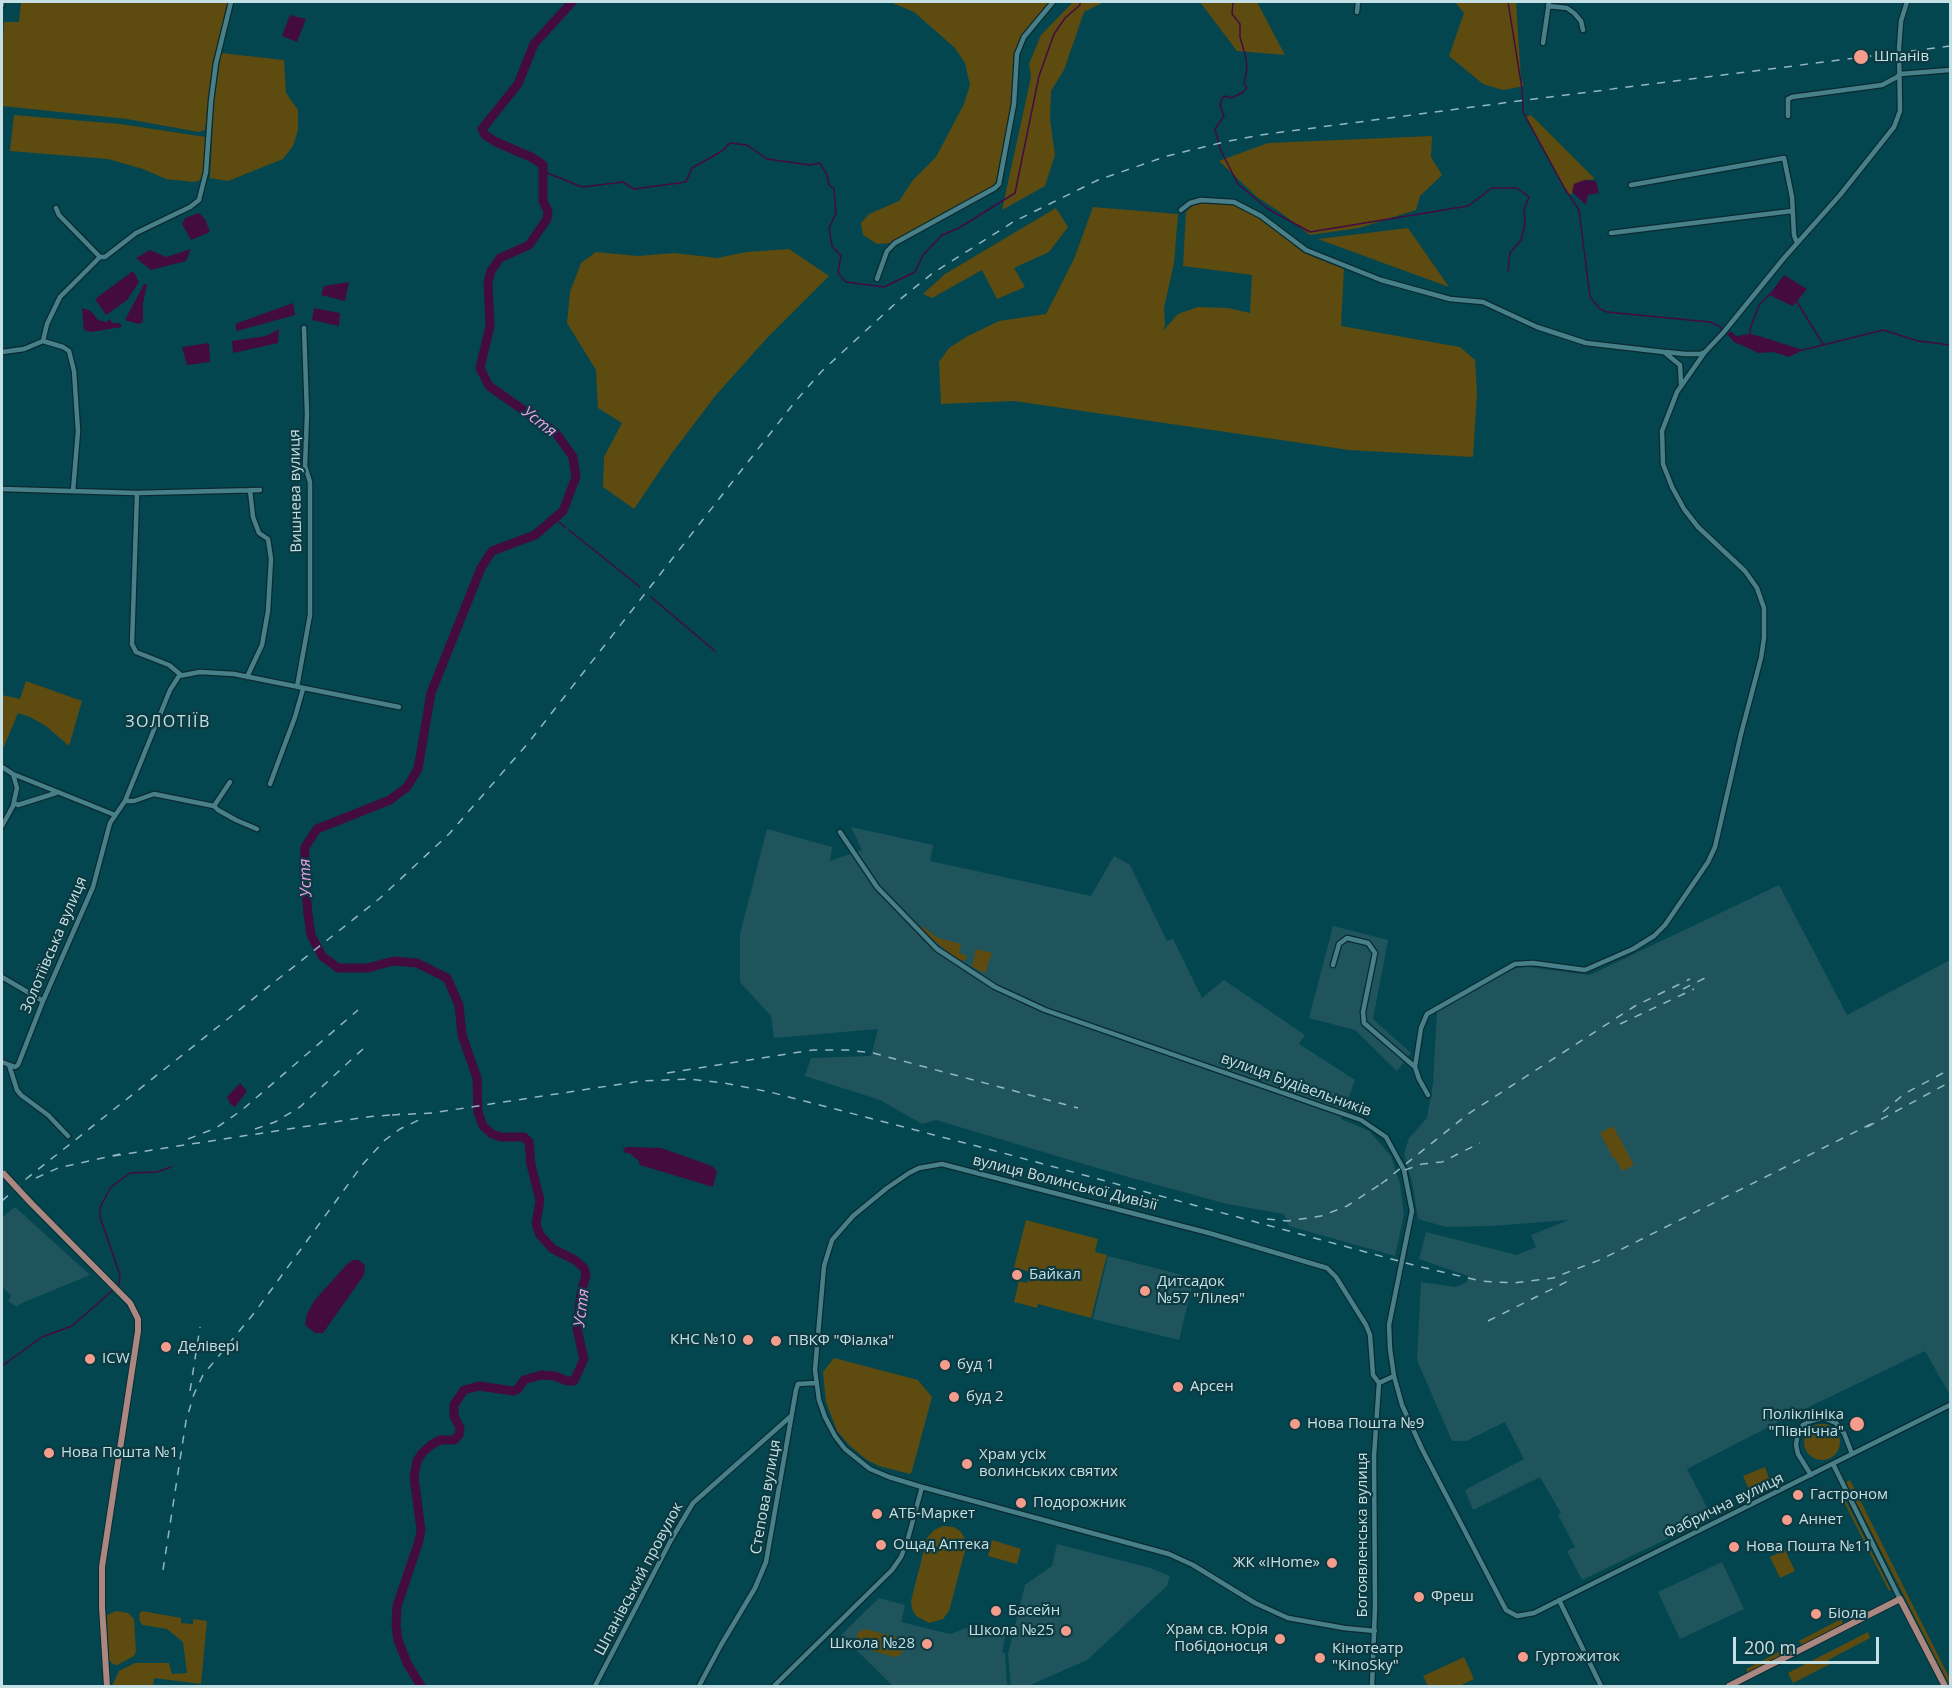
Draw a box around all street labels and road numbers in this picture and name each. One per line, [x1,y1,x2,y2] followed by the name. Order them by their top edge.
[286,429,306,553] street label: Вишнева вулиця
[17,874,91,1016] street label: Золотіївська вулиця
[1218,1049,1374,1121] street label: вулиця Будівельників
[971,1151,1159,1215] street label: вулиця Волинської Дивізії
[747,1438,785,1556] street label: Степова вулиця
[1354,1452,1372,1618] street label: Богоявленська вулиця
[1661,1469,1787,1543] street label: Фабрична вулиця
[591,1499,687,1659] street label: Шпанівський провулок

